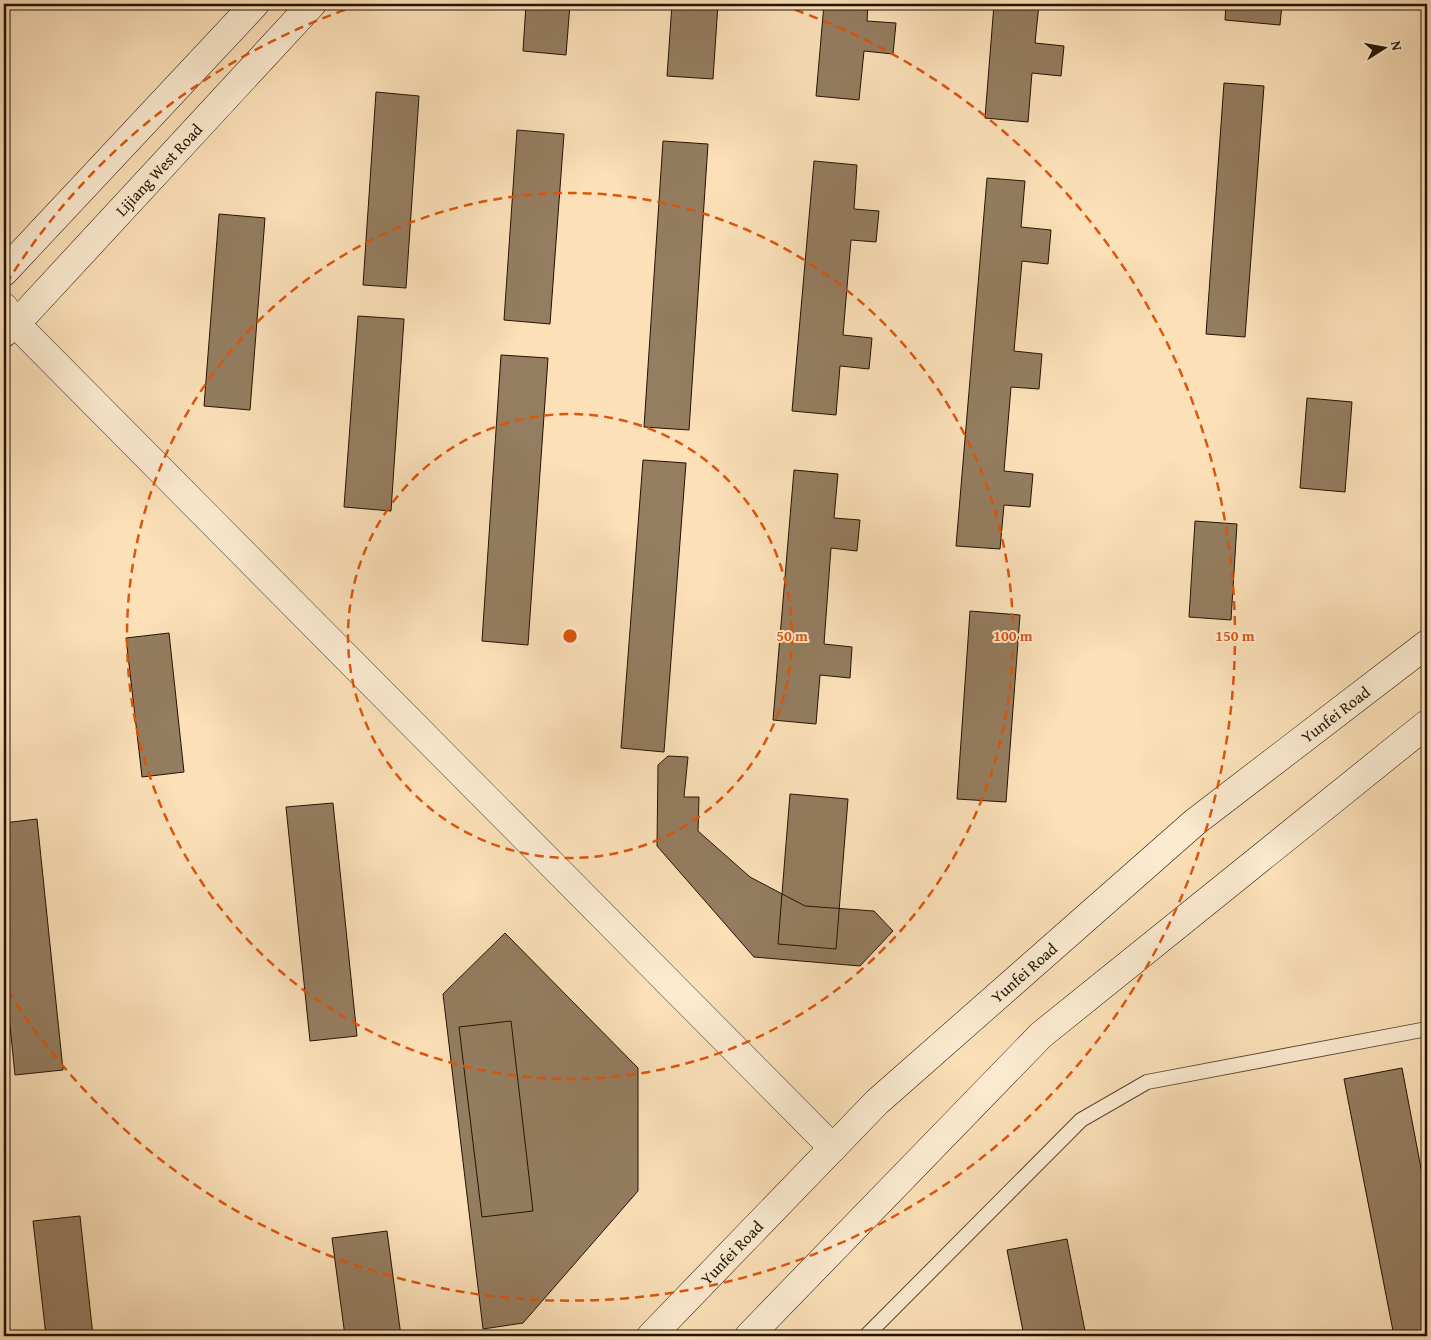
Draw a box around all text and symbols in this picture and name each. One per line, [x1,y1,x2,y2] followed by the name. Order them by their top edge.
[1358,22,1408,72] north arrow
[1386,39,1408,53] text: N
[110,118,208,221] street label: Lijiang West Road
[776,625,808,646] text: 50 m
[993,625,1033,646] text: 100 m
[1215,625,1255,646] text: 150 m
[561,627,579,645] centre of rings
[1296,680,1375,749] street label: Yunfei Road
[985,936,1063,1009] street label: Yunfei Road
[695,1215,769,1290] street label: Yunfei Road

